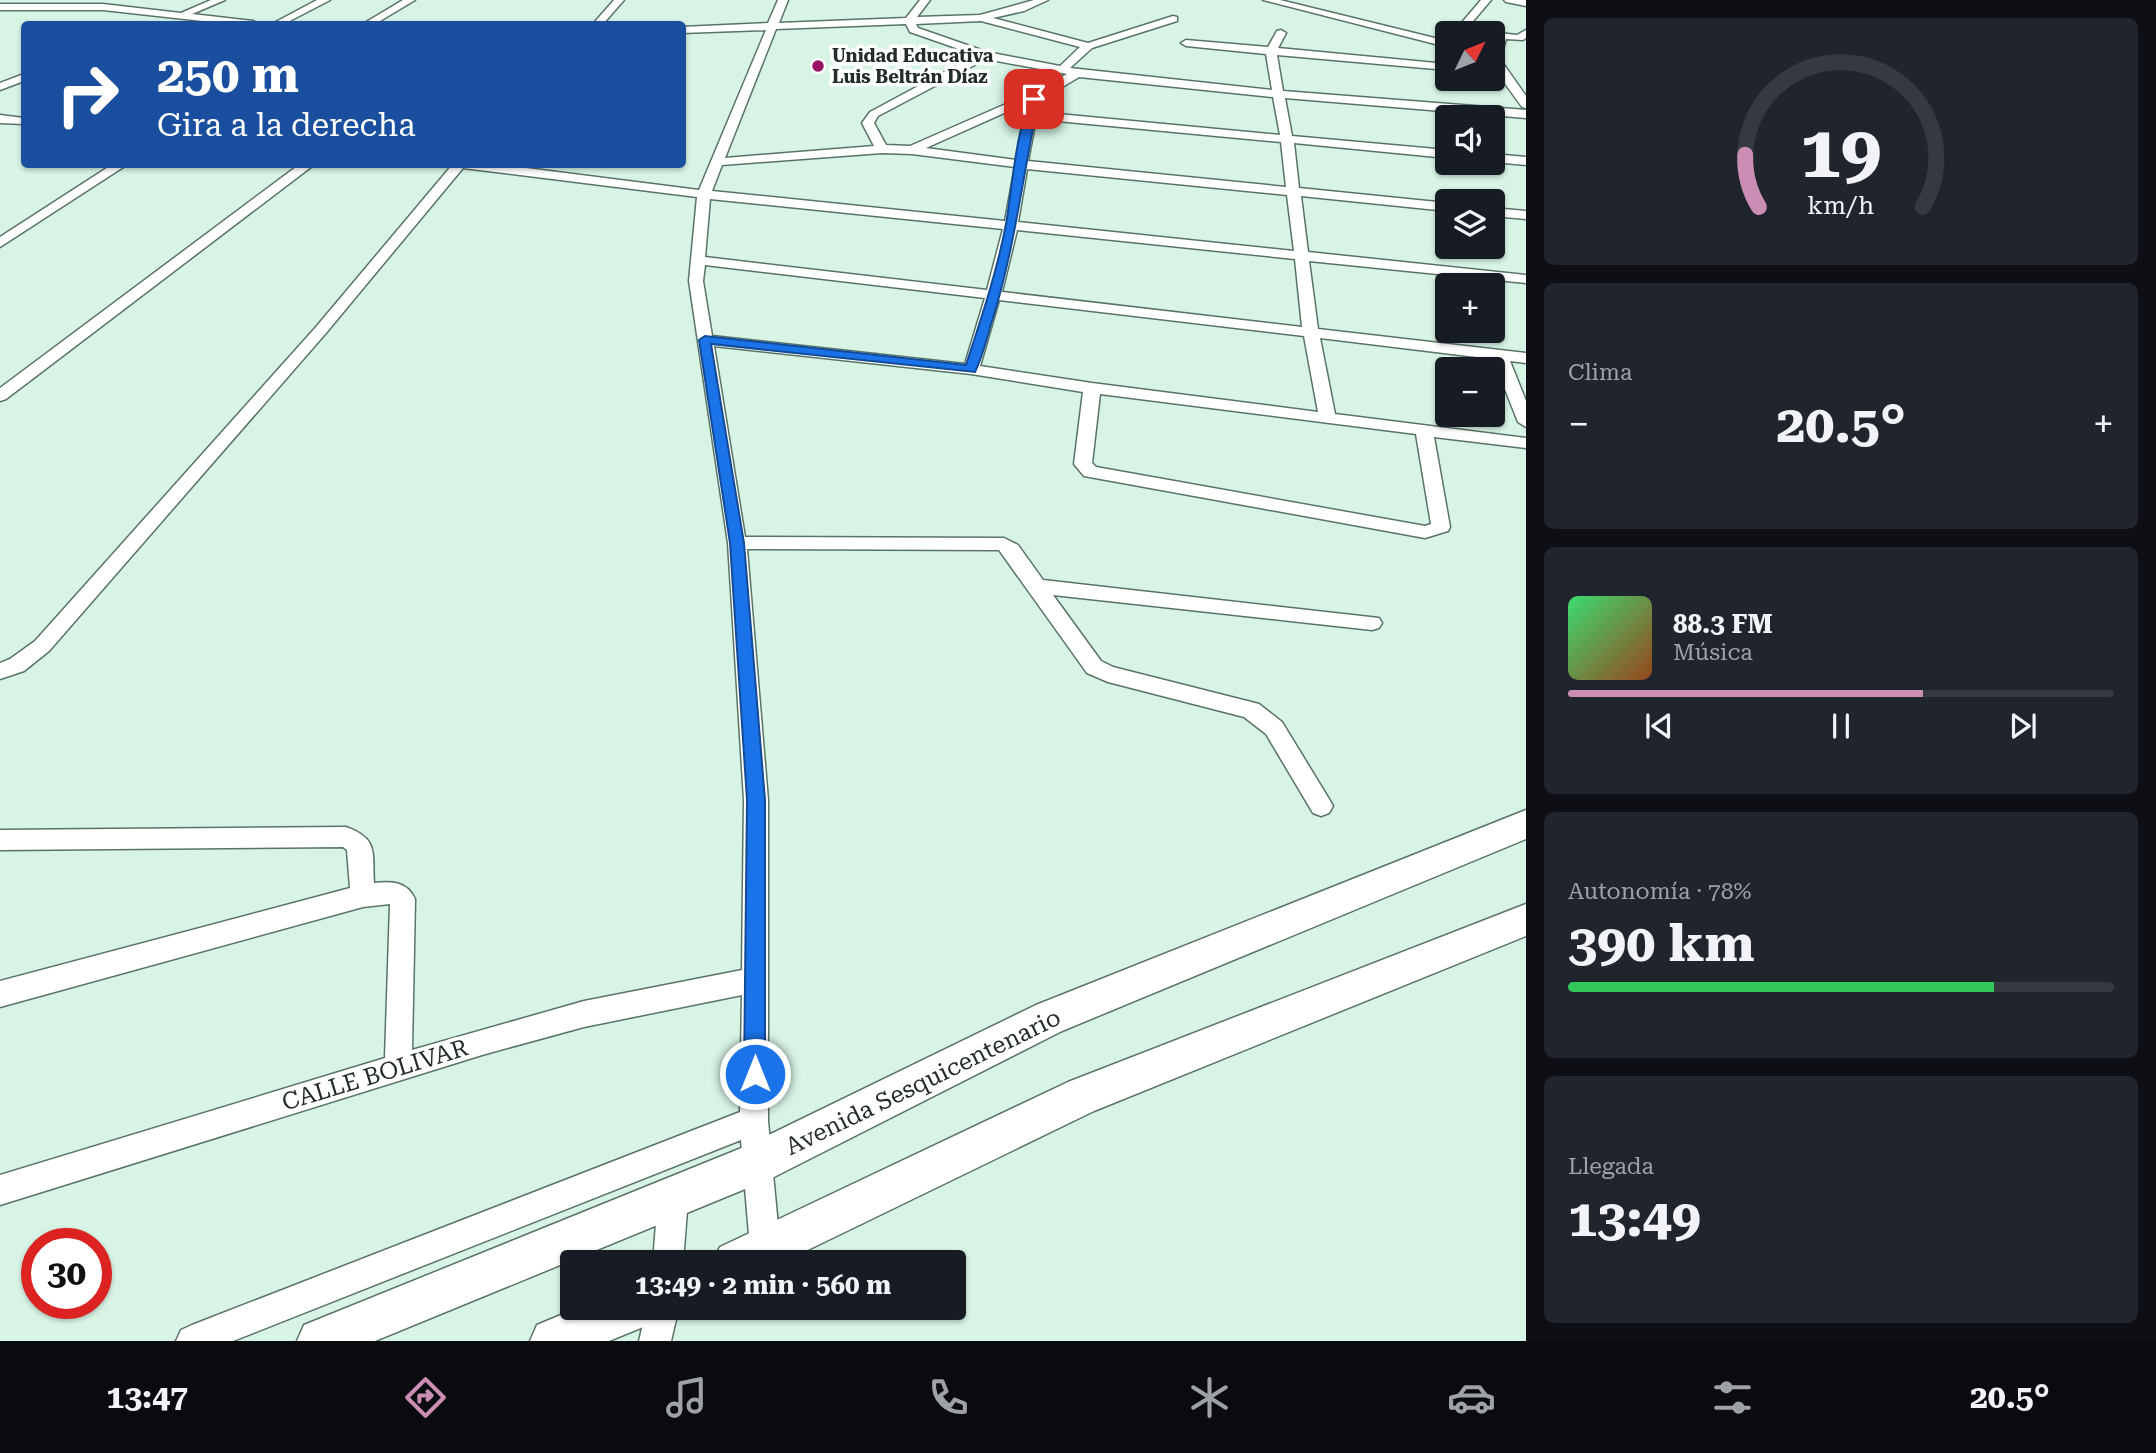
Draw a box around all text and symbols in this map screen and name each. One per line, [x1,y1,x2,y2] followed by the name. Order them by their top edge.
[1435,21,1505,91] north arrow
[1435,21,1505,427] map controls
[832,45,994,87] place label: Unidad Educativa Luis Beltrán Díaz
[157,47,299,104] text: 250 m
[42,49,133,140] icon: right
[810,58,826,74] marker: Unidad Educativa Luis Beltrán Díaz
[1004,69,1064,129] pin
[1015,80,1053,118] icon: arrive
[1435,105,1505,175] button: sound
[157,106,416,144] text: Gira a la derecha
[1800,111,1882,196] text: 19
[1435,189,1505,259] button: layers
[1808,191,1874,220] text: km/h
[1435,273,1505,343] button: +
[1435,357,1505,427] button: −
[1568,359,1632,386] text: Clima
[1776,394,1906,455] text: 20.5°
[1568,402,1589,446] text: −
[2093,402,2114,446] text: +
[1673,609,1773,639] text: 88.3 FM
[1673,639,1753,666] text: Música
[1640,707,1678,745] icon: previous
[1822,707,1860,745] icon: pause
[2004,707,2042,745] icon: next
[1568,878,1752,905] text: Autonomía · 78%
[1568,913,1755,974] text: 390 km
[781,1003,1065,1161] street label: Avenida Sesquicentenario
[279,1033,472,1117] street label: CALLE BOLIVAR
[718,1037,792,1111] position arrow
[1568,1153,1654,1180] text: Llegada
[1568,1188,1701,1249] text: 13:49
[21,1228,112,1319] speed limit sign: 30
[635,1270,891,1300] text: 13:49 · 2 min · 560 m
[401,1373,450,1422] icon: directions
[662,1373,711,1422] icon: music
[924,1373,973,1422] icon: phone
[1185,1373,1234,1422] icon: climate
[1447,1373,1496,1422] icon: car
[1708,1373,1757,1422] icon: filters
[106,1378,188,1416] text: 13:47
[1970,1378,2050,1416] text: 20.5°

